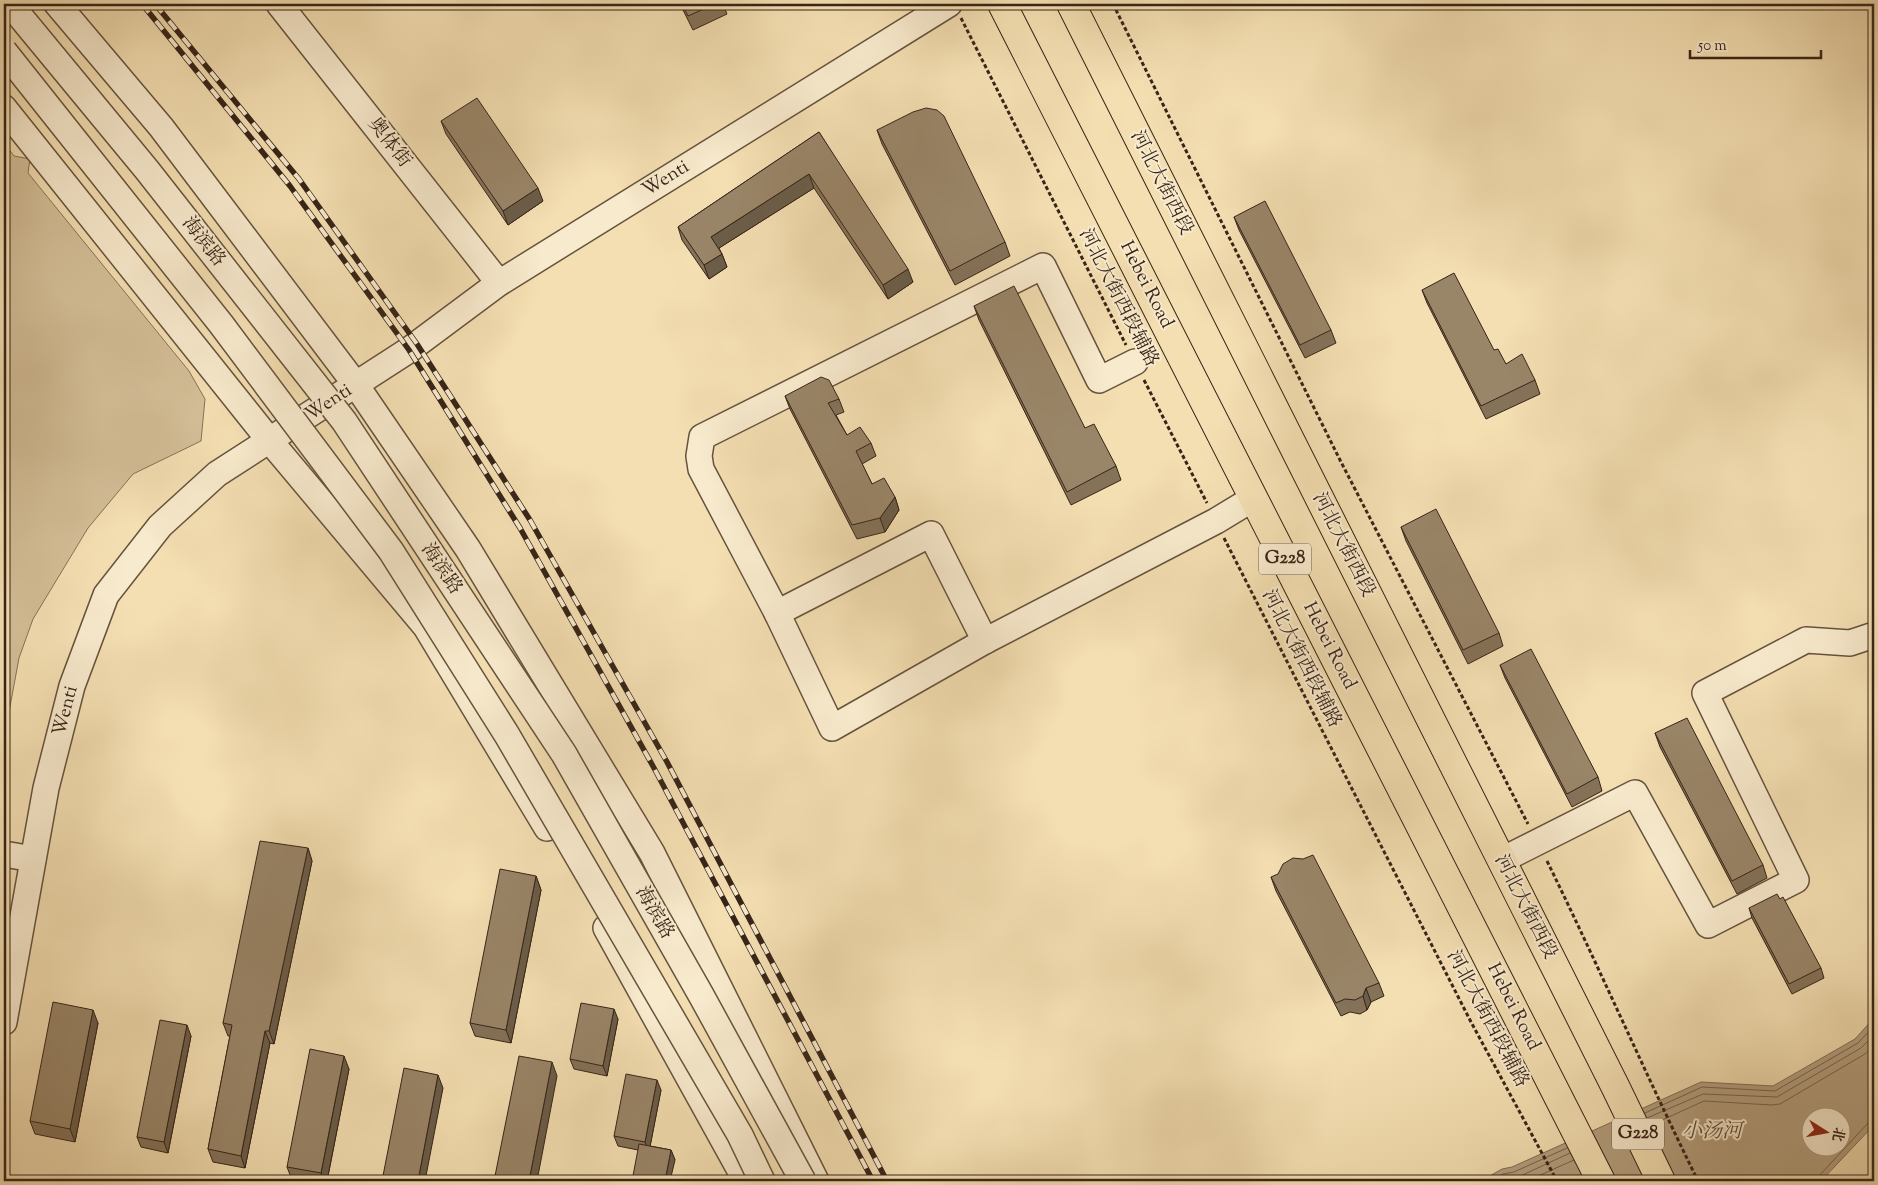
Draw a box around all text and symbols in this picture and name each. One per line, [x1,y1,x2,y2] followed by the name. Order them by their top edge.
[1690,28,1822,60] scale bar
[1697,36,1727,57] text: 50 m
[361,112,417,174] street label: 奥体街
[1123,126,1199,240] street label: 河北大街西段
[637,154,695,204] street label: Wenti
[175,211,231,273] street label: 海滨路
[1071,224,1165,372] street label: 河北大街西段辅路
[1112,236,1180,334] street label: Hebei Road
[300,378,358,428] street label: Wenti
[1305,488,1381,602] street label: 河北大街西段
[414,538,468,600] street label: 海滨路
[1259,544,1311,574] road number: G228
[1254,585,1348,733] street label: 河北大街西段辅路
[1295,597,1363,695] street label: Hebei Road
[46,683,86,739] street label: Wenti
[1487,850,1563,964] street label: 河北大街西段
[628,882,680,944] street label: 海滨路
[1439,946,1535,1092] street label: 河北大街西段辅路
[1479,958,1547,1056] street label: Hebei Road
[1800,1108,1850,1158] north arrow
[1612,1118,1664,1150] road number: G228
[1682,1118,1745,1147] water label: 小汤河
[1826,1125,1848,1143] text: 北

